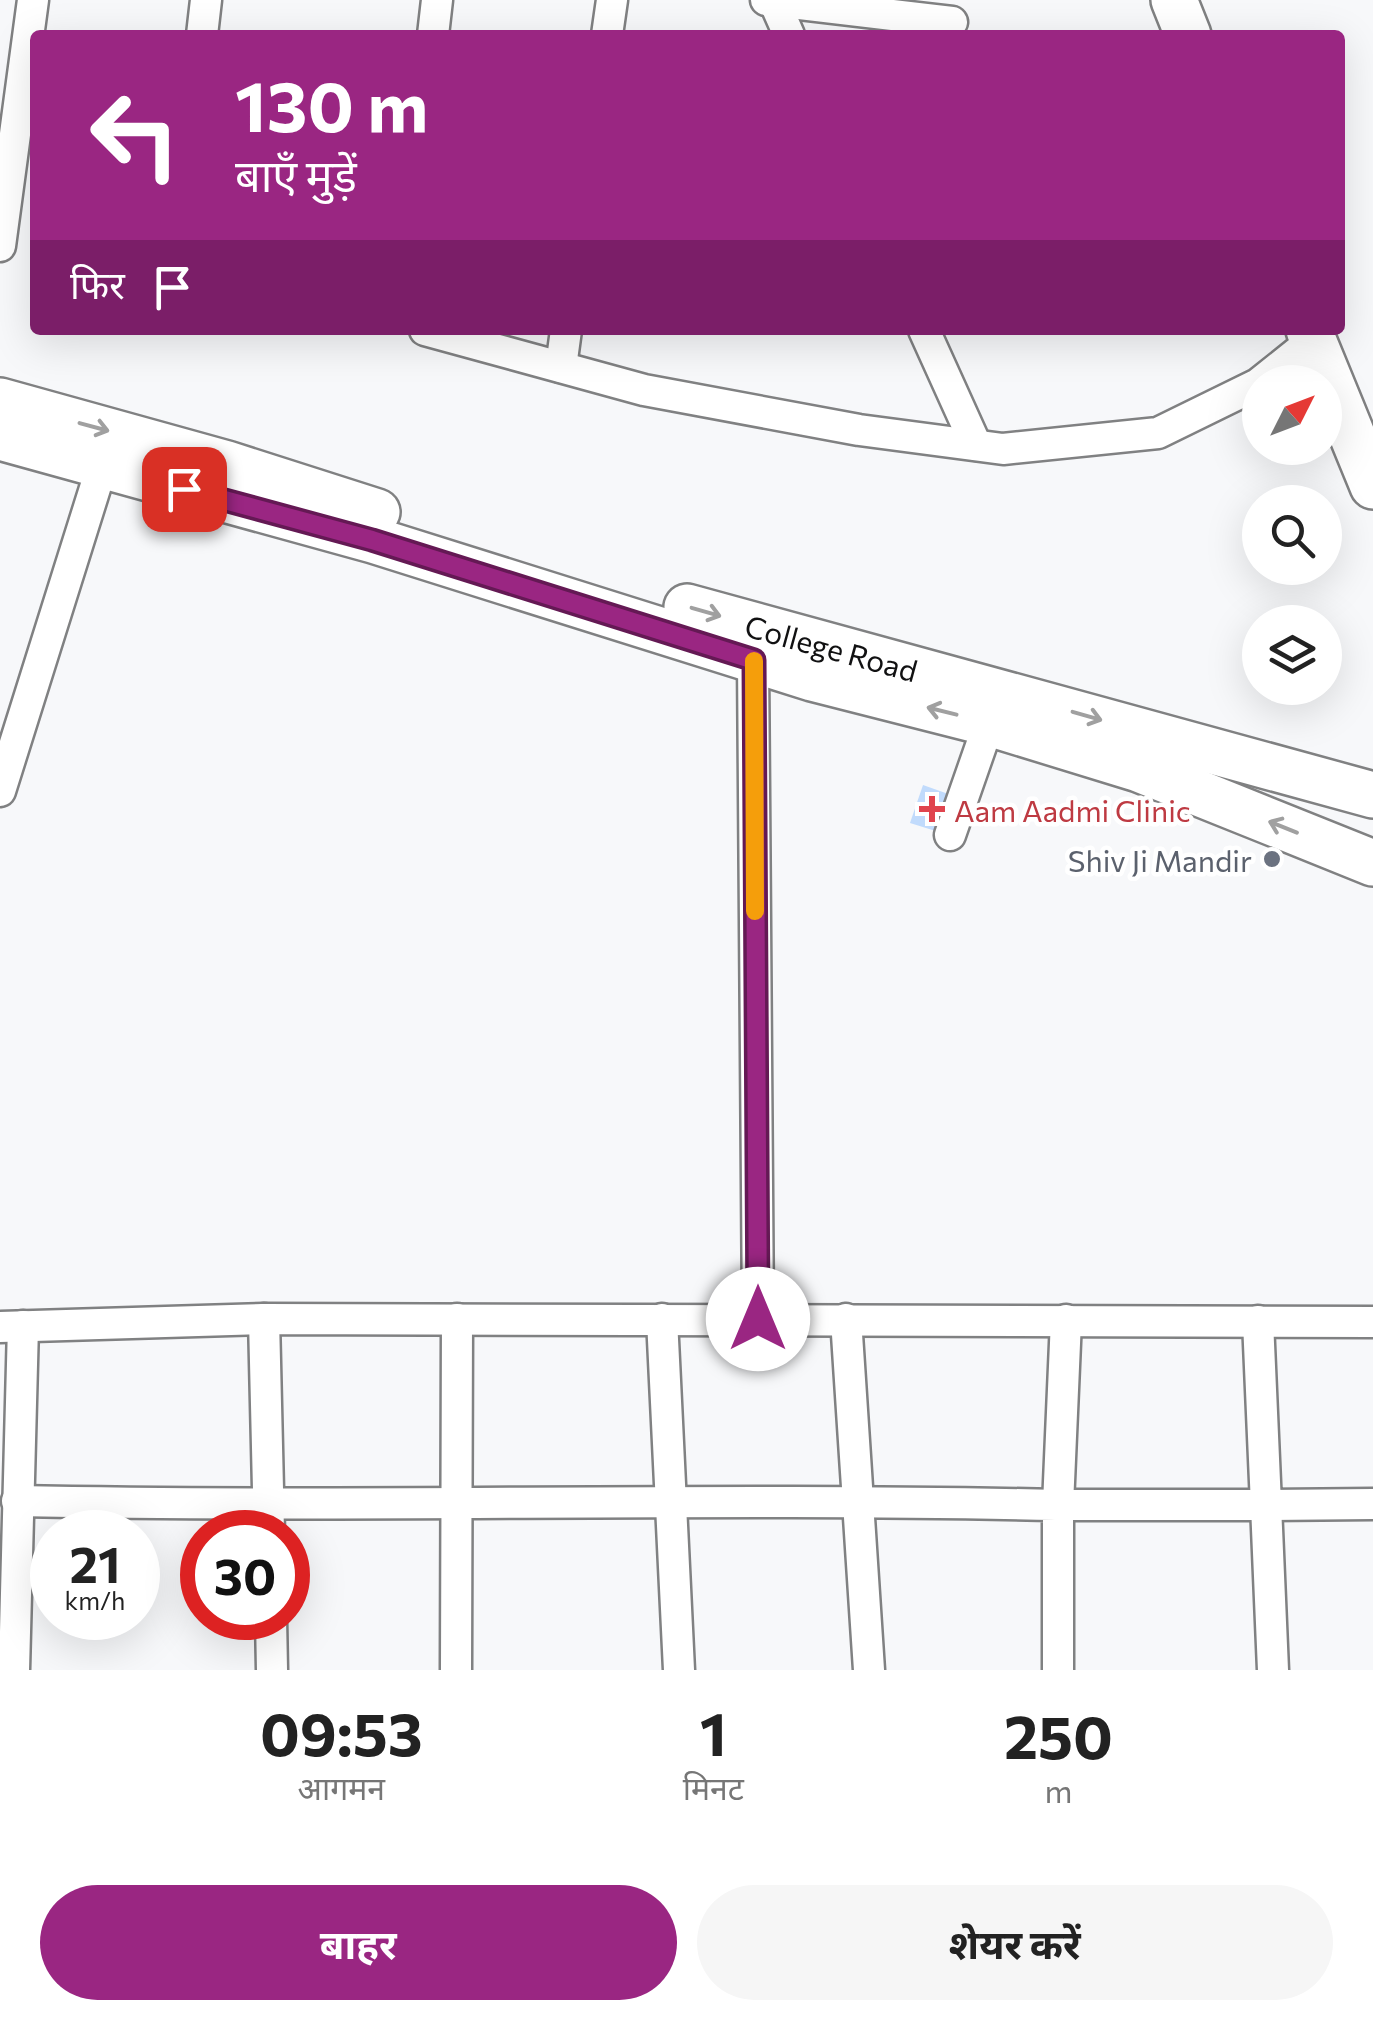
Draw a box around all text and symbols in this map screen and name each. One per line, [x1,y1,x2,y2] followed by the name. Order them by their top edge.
[235,61,428,146] text: 130 m
[70,70,200,200] icon: left
[235,146,357,201] text: बाएँ मुड़ें
[70,260,125,307] text: फिर
[145,260,200,315] icon: arrive
[1242,365,1342,465] north arrow
[1242,365,1342,705] map controls
[78,419,109,437] one-way arrow
[142,447,227,532] pin
[157,462,212,517] icon: arrive
[1242,485,1342,585] button: search
[690,604,722,623] one-way arrow
[741,605,922,688] street label: College Road
[1242,605,1342,705] button: layers
[927,701,958,720] one-way arrow
[1071,708,1103,727] one-way arrow
[954,791,1191,828] place label: Aam Aadmi Clinic
[919,796,945,822] marker: Aam Aadmi Clinic
[1268,816,1298,834] one-way arrow
[1068,841,1252,878] place label: Shiv Ji Mandir
[1261,848,1283,870] marker: Shiv Ji Mandir
[706,1267,810,1371] position arrow
[180,1510,310,1640] speed limit sign: 30
[69,1532,121,1593] text: 21
[65,1585,125,1615] text: km/h
[260,1695,423,1768] text: 09:53
[700,1695,727,1768] text: 1
[1004,1698,1113,1771] text: 250
[298,1767,385,1807] text: आगमन
[683,1767,744,1807] text: मिनट
[1045,1770,1072,1810] text: m
[40,1885,677,2000] button: बाहर
[697,1885,1333,2000] button: शेयर करें

